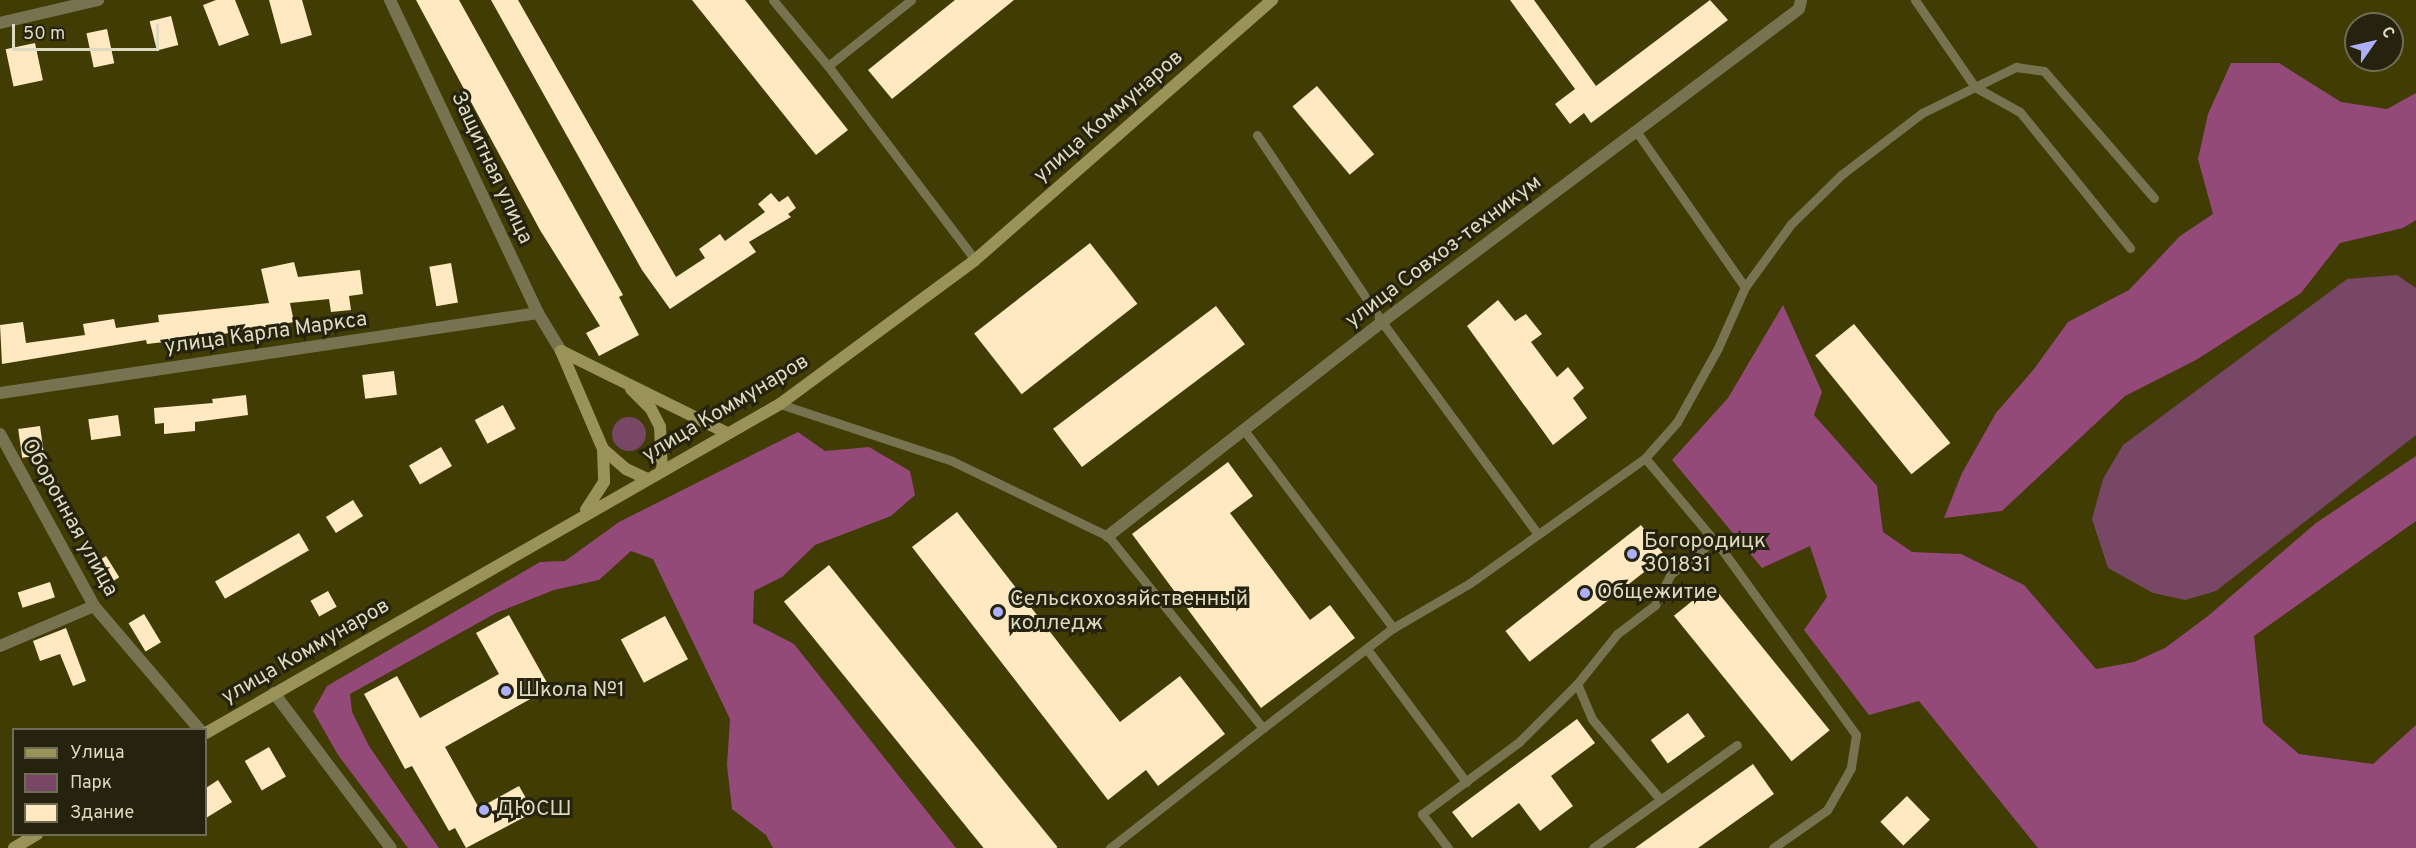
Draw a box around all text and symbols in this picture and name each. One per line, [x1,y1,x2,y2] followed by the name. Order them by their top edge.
[15,12,162,50] scale bar
[2344,12,2404,72] north arrow
[23,23,65,46] text: 50 m
[2376,23,2398,43] text: С
[1029,45,1189,189] street label: улица Коммунаров
[445,88,537,248] street label: Защитная улица
[1341,170,1547,334] street label: улица Совхоз-техникум
[163,307,369,361] street label: улица Карла Маркса
[638,349,814,469] street label: улица Коммунаров
[15,435,123,601] street label: Оборонная улица
[1644,529,1766,579] place label: Богородицк 301831
[1625,547,1639,561] marker: Богородицк 301831
[1597,580,1717,606] place label: Общежитие
[1578,586,1592,600] marker: Общежитие
[1010,587,1248,637] place label: Сельскохозяйственный колледж
[218,594,394,710] street label: улица Коммунаров
[991,605,1005,619] marker: Сельскохозяйственный колледж
[518,678,625,704] place label: Школа №1
[499,684,513,698] marker: Школа №1
[12,728,207,836] legend
[70,742,124,765] text: Улица
[70,772,112,795] text: Парк
[496,797,571,823] place label: ДЮСШ
[70,802,134,825] text: Здание
[477,803,491,817] marker: ДЮСШ

